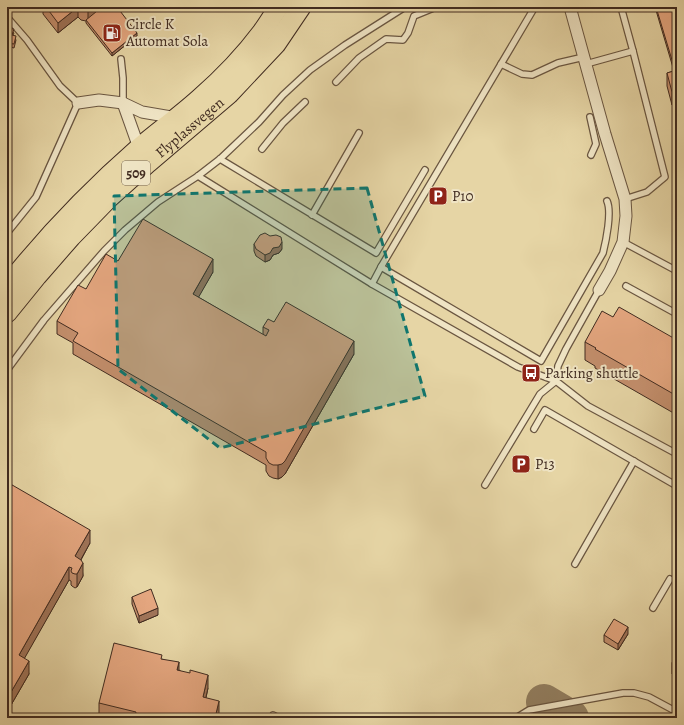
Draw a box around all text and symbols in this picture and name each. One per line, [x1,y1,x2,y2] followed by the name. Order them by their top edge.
[125,14,208,51] place label: Circle K Automat Sola
[101,22,123,44] fuel station icon: Circle K Automat Sola
[151,93,228,162] street label: Flyplassvegen
[122,161,150,185] road number: 509
[427,185,449,207] parking icon: P10
[452,186,473,206] place label: P10
[520,362,542,384] bus stop icon: Parking shuttle
[545,363,639,383] place label: Parking shuttle
[510,453,532,475] parking icon: P13
[535,454,555,474] place label: P13

